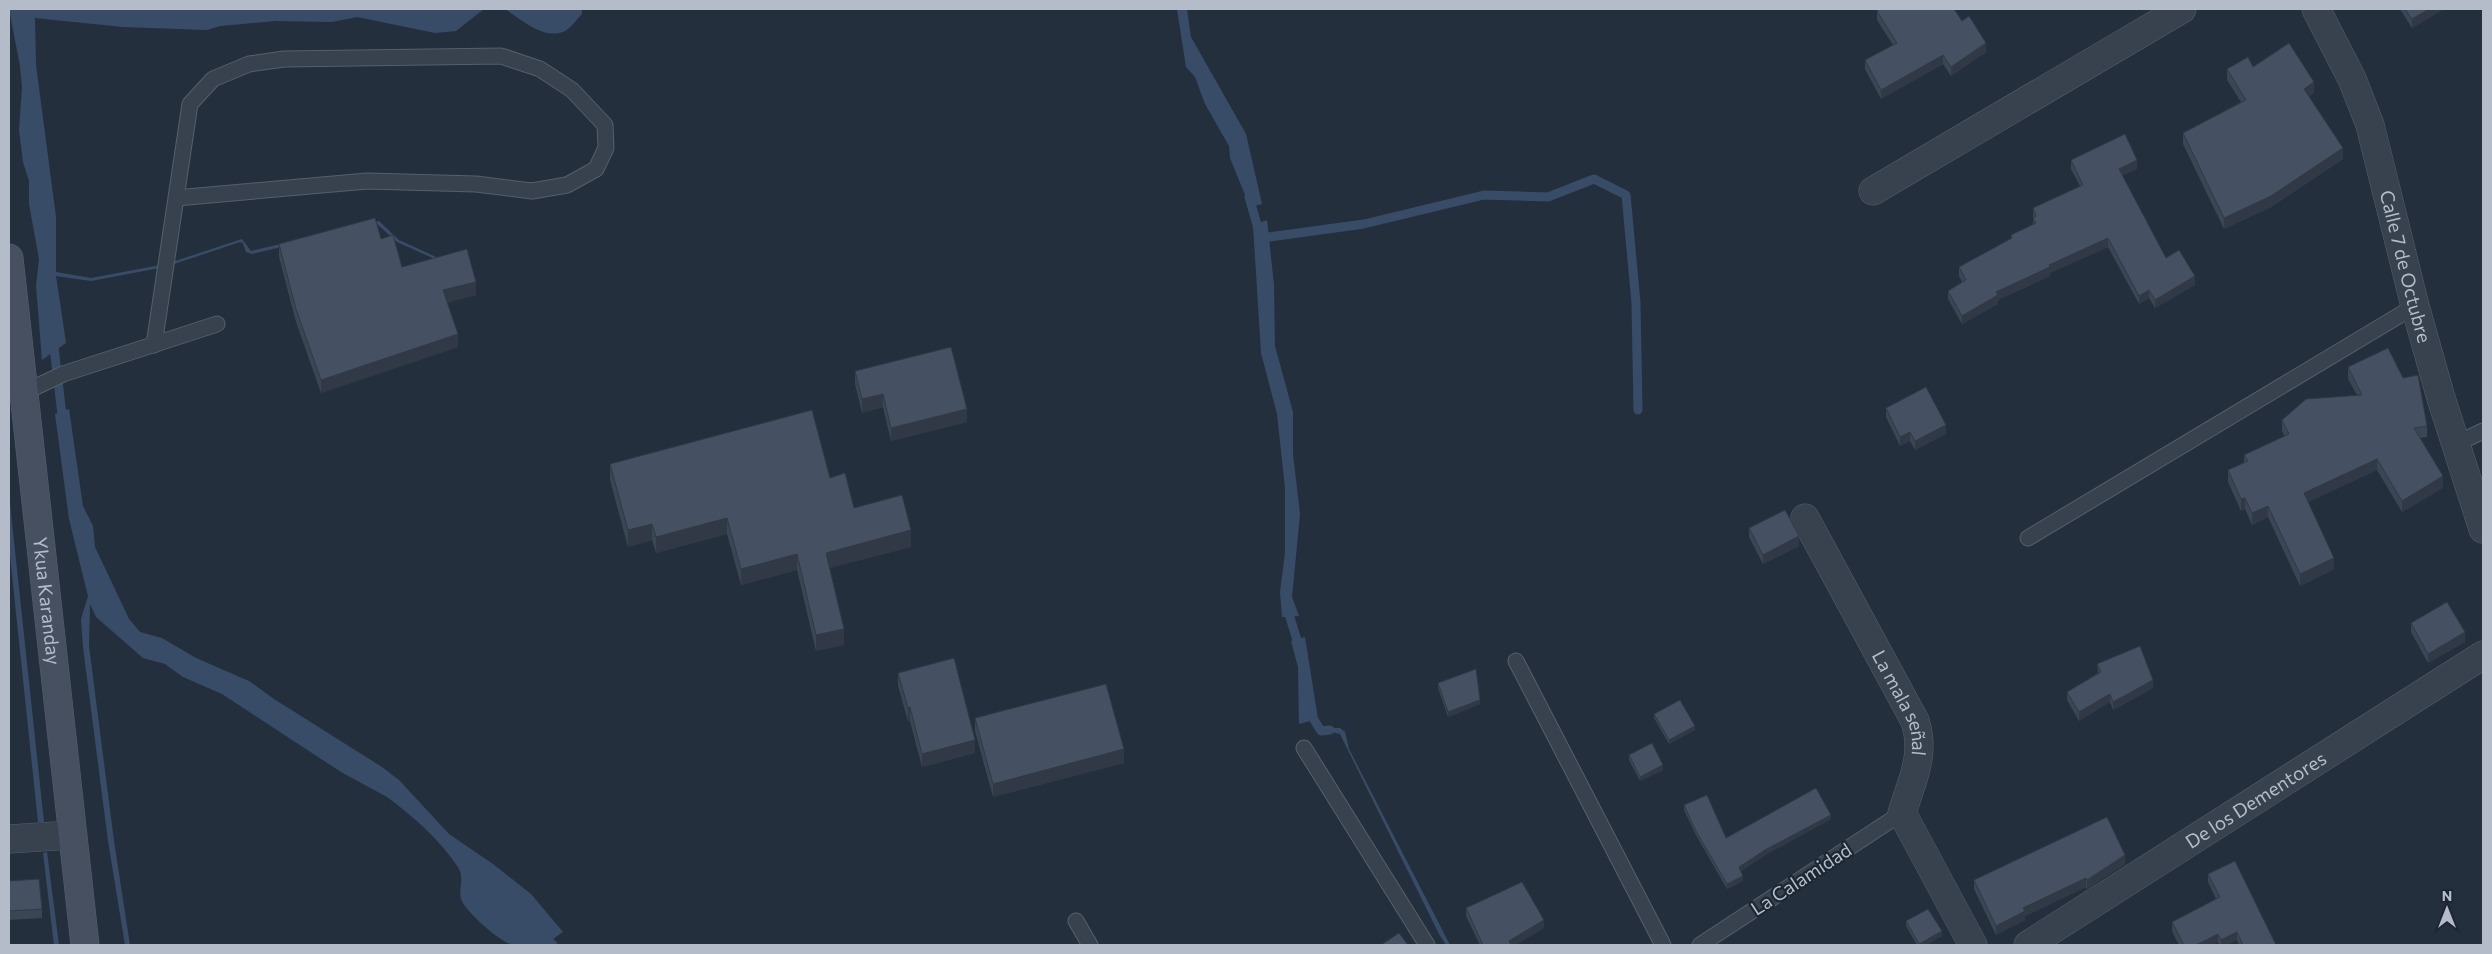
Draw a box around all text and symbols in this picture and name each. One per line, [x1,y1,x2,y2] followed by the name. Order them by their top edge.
[2376,188,2437,345] street label: Calle 7 de Octubre
[29,536,66,666] street label: Ykua Karanday
[1868,646,1931,757] street label: La mala señal
[2181,746,2330,853] street label: De los Dementores
[1746,837,1855,920] street label: La Calamidad
[2422,884,2472,934] north arrow
[2442,887,2452,904] text: N

